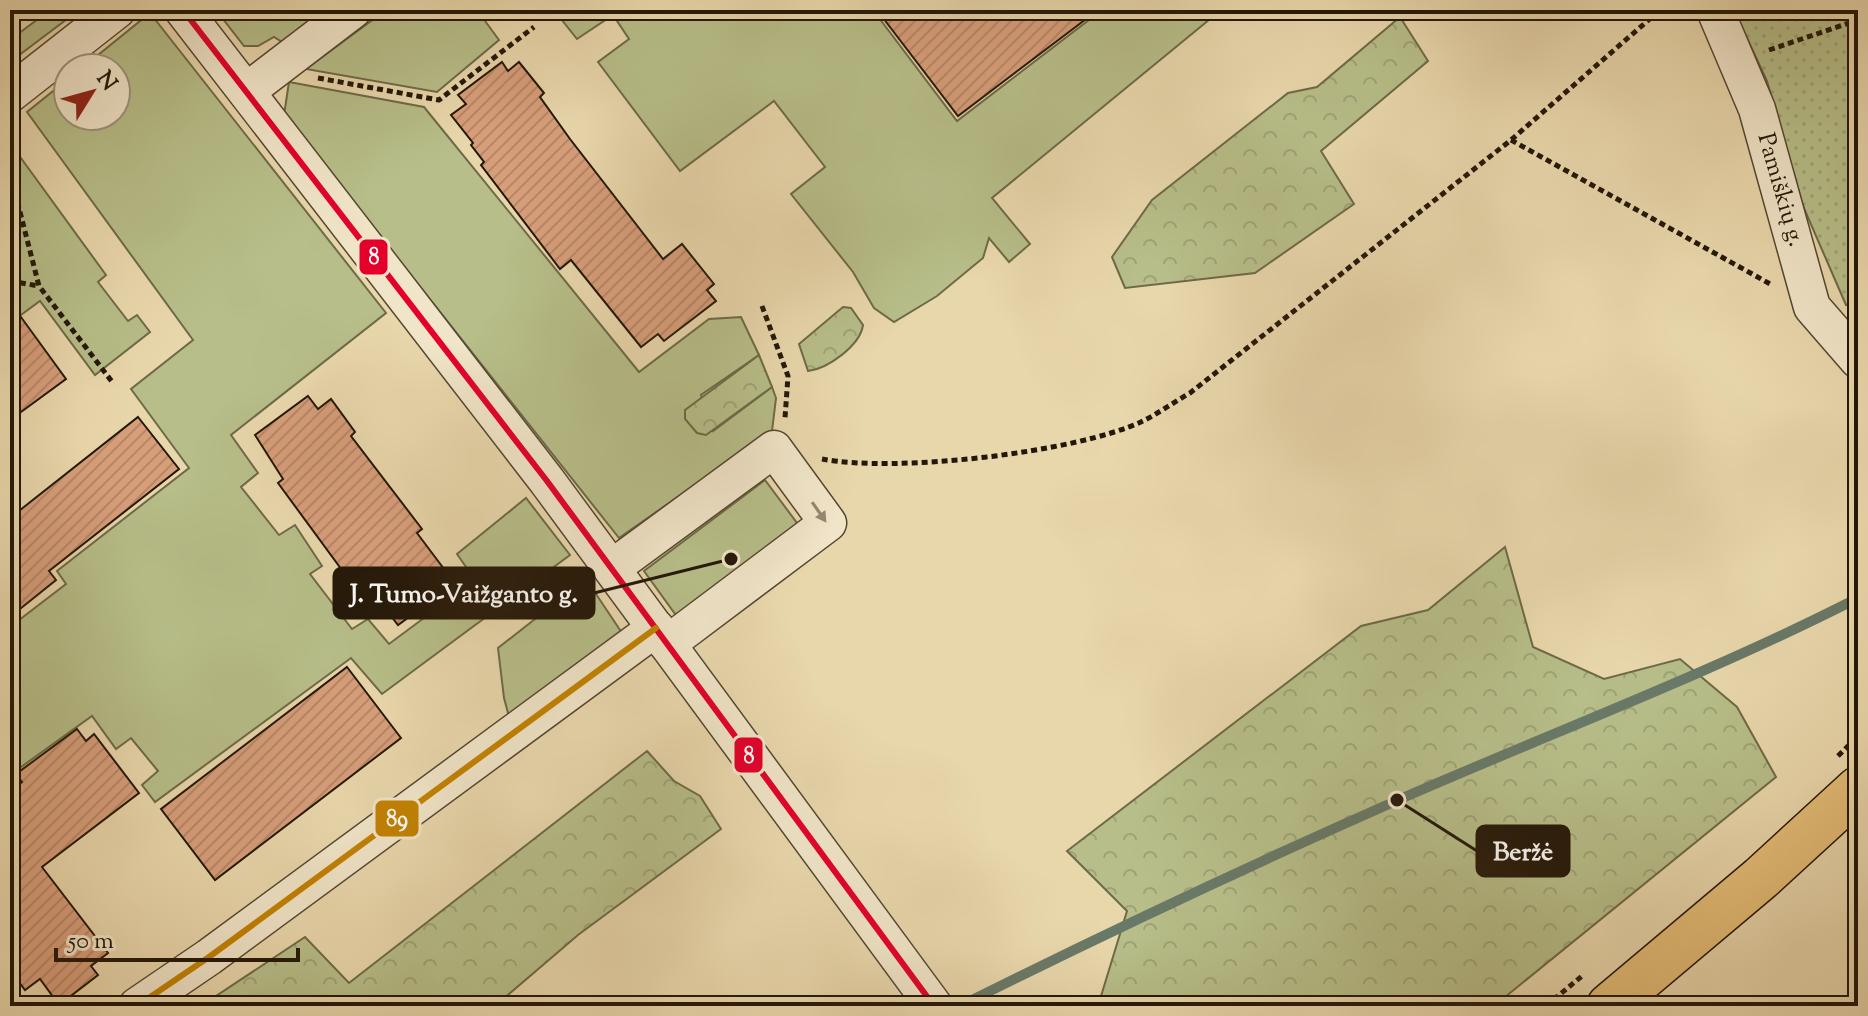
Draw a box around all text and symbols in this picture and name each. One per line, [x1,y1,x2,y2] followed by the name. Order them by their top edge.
[52,52,132,132] north arrow
[88,65,124,99] text: N
[1748,129,1812,251] street label: Pamiškių g.
[358,238,389,276] line badge: 8
[368,243,380,275] text: 8
[811,501,827,523] one-way arrow
[334,568,594,618] callout: J. Tumo-Vaižganto g.
[348,577,578,614] text: J. Tumo-Vaižganto g.
[733,736,764,774] line badge: 8
[743,742,755,774] text: 8
[374,799,420,838] line badge: 89
[386,805,408,837] text: 89
[1477,826,1569,876] callout: Beržė
[1493,835,1553,872] text: Beržė
[56,912,298,962] scale bar
[66,925,114,959] text: 50 m

